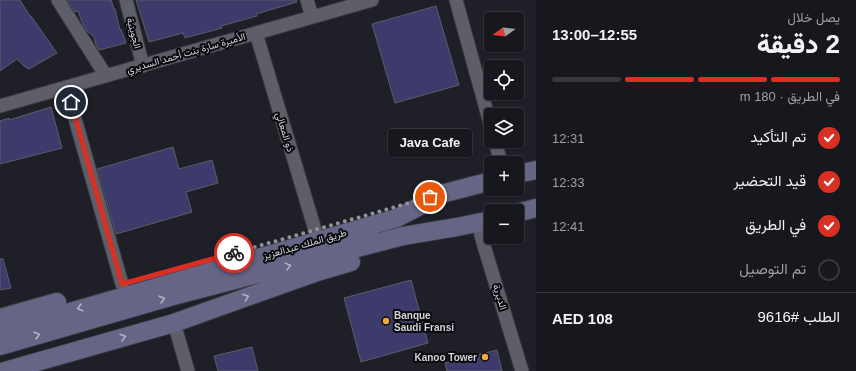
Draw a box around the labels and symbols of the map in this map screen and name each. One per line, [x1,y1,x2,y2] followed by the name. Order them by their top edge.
[484,12,524,52] north arrow
[124,16,143,50] street label: الجوينبة
[125,31,247,78] street label: الأميرة سارة بنت أحمد السديري
[54,85,88,119] pin
[271,111,296,154] street label: ذو المعالي
[388,129,472,157] callout: Java Cafe
[413,180,447,214] pin
[261,227,349,262] street label: طريق الملك عبدالعزيز
[214,233,254,273] courier
[284,262,291,271] one-way arrow
[490,283,509,311] street label: الديرية
[243,293,250,302] one-way arrow
[159,295,166,304] one-way arrow
[77,303,84,312] one-way arrow
[394,310,454,333] place label: Banque Saudi Fransi
[381,316,391,326] marker: Banque Saudi Fransi
[34,331,41,340] one-way arrow
[119,333,126,342] one-way arrow
[414,352,477,363] place label: Kanoo Tower
[480,352,490,362] marker: Kanoo Tower

